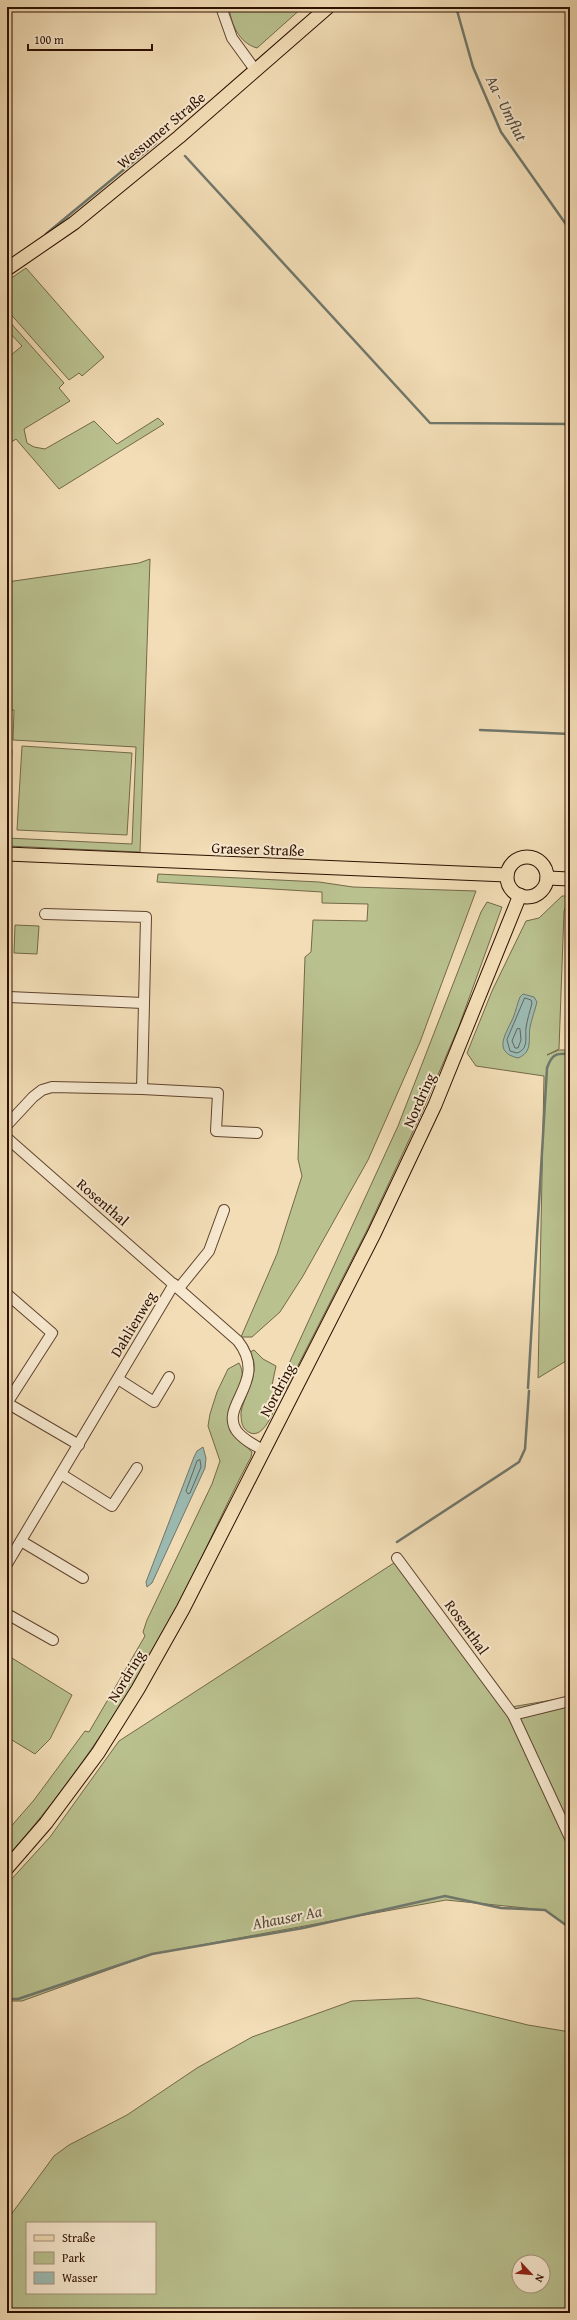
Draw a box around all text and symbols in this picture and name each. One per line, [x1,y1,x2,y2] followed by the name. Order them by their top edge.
[28,26,152,52] scale bar
[34,31,64,48] text: 100 m
[480,70,534,146] water label: Aa - Umflut
[112,87,210,173] street label: Wessumer Straße
[211,837,305,861] street label: Graeser Straße
[398,1069,441,1131] street label: Nordring
[72,1173,134,1231] street label: Rosenthal
[105,1287,161,1361] street label: Dahlienweg
[254,1359,300,1420] street label: Nordring
[440,1595,494,1659] street label: Rosenthal
[102,1645,150,1706] street label: Nordring
[249,1898,325,1936] water label: Ahauser Aa
[26,2222,156,2294] legend
[62,2229,96,2246] text: Straße
[62,2249,86,2266] text: Park
[511,2254,551,2294] north arrow
[62,2269,98,2286] text: Wasser
[531,2272,549,2286] text: N

